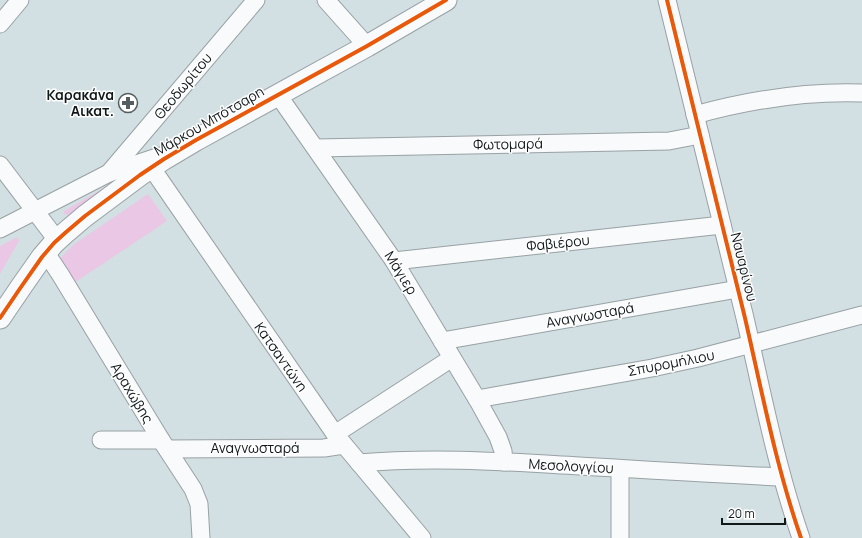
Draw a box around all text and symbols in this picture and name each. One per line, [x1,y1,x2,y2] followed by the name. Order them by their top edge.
[149,49,216,123] street label: Θεοδωρίτου
[150,81,267,160] street label: Μάρκου Μπότσαρη
[47,85,114,120] place label: Καρακάνα Αικατ.
[117,92,139,114] pharmacy icon: Καρακάνα Αικατ.
[473,133,543,154] street label: Φωτομαρά
[525,230,590,255] street label: Φαβιέρου
[727,230,762,303] street label: Ναυαρίνου
[381,247,422,298] street label: Μάγιερ
[544,297,635,332] street label: Αναγνωσταρά
[251,318,312,395] street label: Κατσαντώνη
[626,345,716,380] street label: Σπυρομήλιου
[107,359,158,427] street label: Αραχώβης
[210,438,300,457] street label: Αναγνωσταρά
[528,454,614,477] street label: Μεσολογγίου
[722,500,785,526] scale bar
[728,505,755,522] text: 20 m

